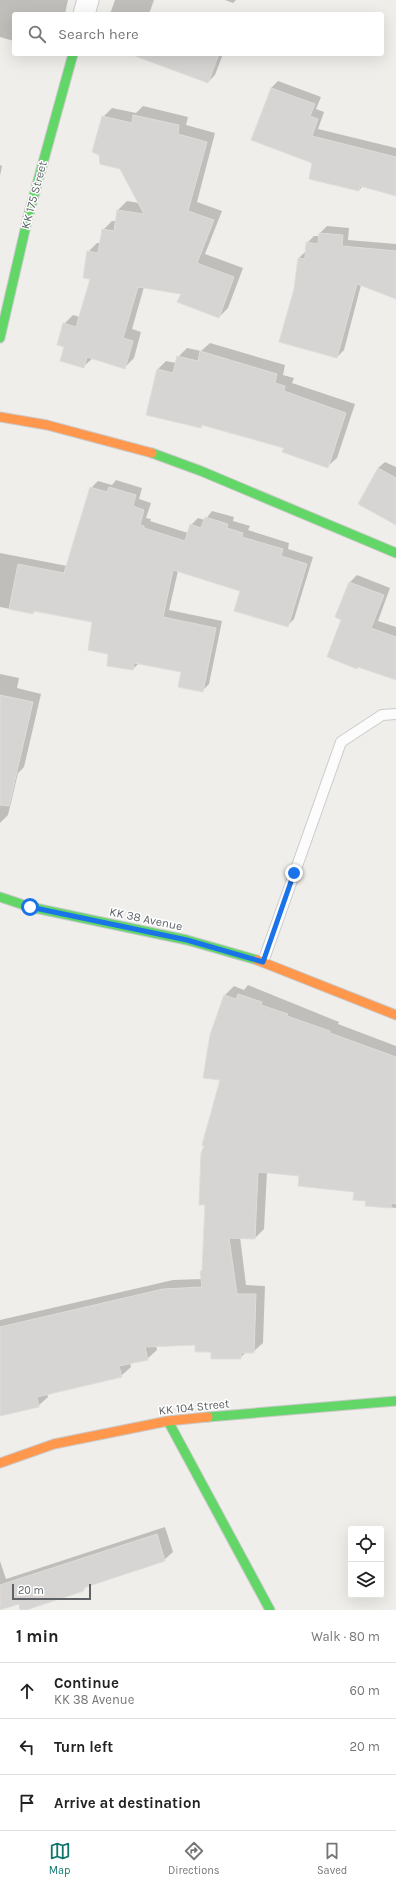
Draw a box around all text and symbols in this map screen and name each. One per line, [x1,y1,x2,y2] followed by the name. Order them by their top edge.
[12,12,384,56] search box
[26,23,48,45] icon: search
[58,25,139,43] text: Search here
[18,159,50,230] street label: KK 175 Street
[285,864,303,882] route end
[21,898,39,916] route start
[108,904,184,934] street label: KK 38 Avenue
[158,1396,231,1418] street label: KK 104 Street
[348,1526,384,1598] map controls
[348,1526,384,1562] button: locate
[348,1562,384,1598] button: layers
[12,1582,91,1601] scale bar
[18,1584,44,1597] text: 20 m
[16,1626,59,1646] text: 1 min
[311,1629,380,1644] text: Walk · 80 m
[54,1674,119,1692] text: Continue
[16,1680,38,1702] icon: ahead
[350,1683,380,1698] text: 60 m
[54,1692,134,1707] text: KK 38 Avenue
[16,1736,38,1758] icon: left
[54,1738,113,1756] text: Turn left
[350,1739,380,1754] text: 20 m
[16,1792,38,1814] icon: arrive
[54,1794,201,1812] text: Arrive at destination
[49,1840,71,1877] tab: Map
[168,1840,220,1877] tab: Directions
[317,1840,347,1877] tab: Saved

